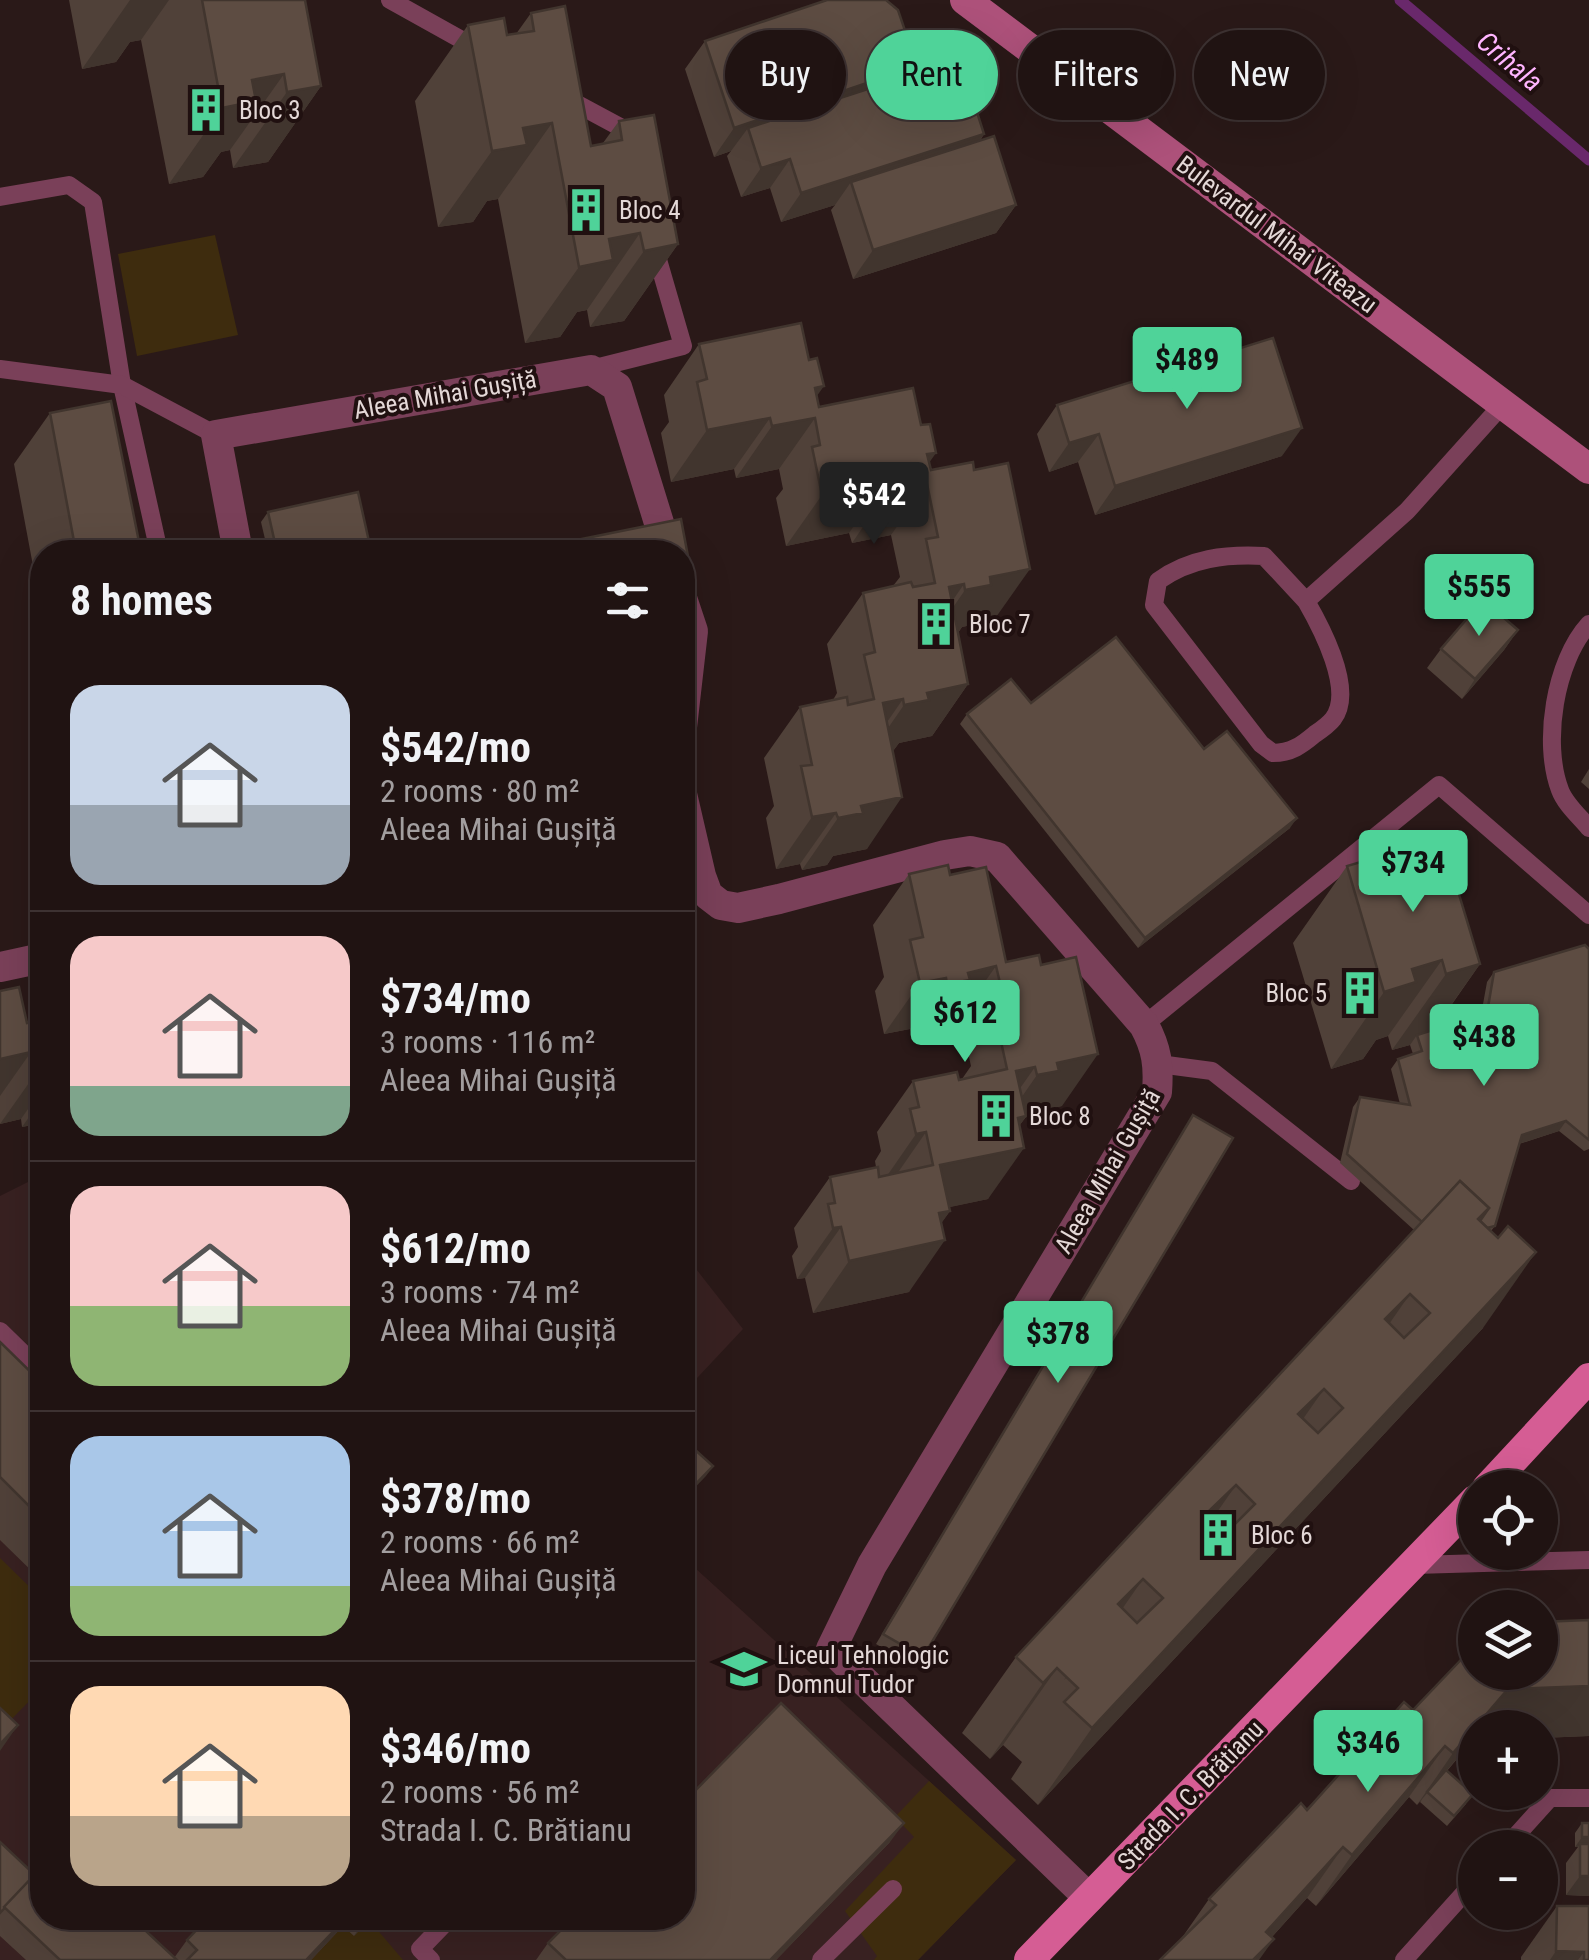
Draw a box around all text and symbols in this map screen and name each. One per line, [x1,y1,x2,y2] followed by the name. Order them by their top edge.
[1470,25,1549,98] water label: Crihala
[725,30,846,120] chip: Buy
[866,30,998,120] chip: Rent
[1018,30,1174,120] chip: Filters
[1194,30,1325,120] chip: New
[182,86,230,134] building icon: Bloc 3
[239,96,301,125] place label: Bloc 3
[1171,150,1382,319] street label: Bulevardul Mihai Viteazu
[562,186,610,234] building icon: Bloc 4
[619,196,681,225] place label: Bloc 4
[1128,327,1246,412] pin: $489
[1155,340,1219,378] text: $489
[352,364,539,426] street label: Aleea Mihai Gușiță
[815,462,933,547] pin: $542
[842,475,906,513] text: $542
[1420,554,1538,639] pin: $555
[1447,567,1511,605] text: $555
[600,573,655,628] icon: filters
[70,576,213,625] text: 8 homes
[912,600,960,648] building icon: Bloc 7
[969,610,1031,639] place label: Bloc 7
[380,723,531,772] text: $542/mo
[150,725,270,845] icon: home
[380,772,579,810] text: 2 rooms · 80 m²
[380,810,617,848] text: Aleea Mihai Gușiță
[1354,830,1472,915] pin: $734
[1381,843,1445,881] text: $734
[1336,969,1384,1017] building icon: Bloc 5
[380,974,531,1023] text: $734/mo
[150,976,270,1096] icon: home
[1265,979,1327,1008] place label: Bloc 5
[906,980,1024,1065] pin: $612
[933,993,997,1031] text: $612
[1425,1004,1543,1089] pin: $438
[1452,1017,1516,1055] text: $438
[380,1023,595,1061] text: 3 rooms · 116 m²
[380,1061,617,1099] text: Aleea Mihai Gușiță
[1049,1084,1167,1259] street label: Aleea Mihai Gușiță
[972,1092,1020,1140] building icon: Bloc 8
[1029,1102,1091,1131] place label: Bloc 8
[380,1224,531,1273] text: $612/mo
[150,1226,270,1346] icon: home
[380,1273,579,1311] text: 3 rooms · 74 m²
[999,1301,1117,1386] pin: $378
[380,1311,617,1349] text: Aleea Mihai Gușiță
[1026,1314,1090,1352] text: $378
[1458,1470,1558,1930] map controls
[1458,1470,1558,1570] button: locate
[380,1474,531,1523] text: $378/mo
[150,1476,270,1596] icon: home
[1194,1511,1242,1559] building icon: Bloc 6
[1251,1521,1313,1550] place label: Bloc 6
[380,1523,579,1561] text: 2 rooms · 66 m²
[380,1561,617,1599] text: Aleea Mihai Gușiță
[1458,1590,1558,1690] button: layers
[777,1641,949,1699] place label: Liceul Tehnologic Domnul Tudor
[720,1645,768,1693] school or university icon: Liceul Tehnologic Domnul Tudor
[1309,1710,1427,1795] pin: $346
[1458,1710,1558,1810] button: +
[1112,1715,1269,1876] street label: Strada I. C. Brătianu
[1336,1723,1400,1761] text: $346
[380,1724,531,1773] text: $346/mo
[150,1726,270,1846] icon: home
[380,1773,579,1811] text: 2 rooms · 56 m²
[380,1811,632,1849] text: Strada I. C. Brătianu
[1458,1830,1558,1930] button: −

